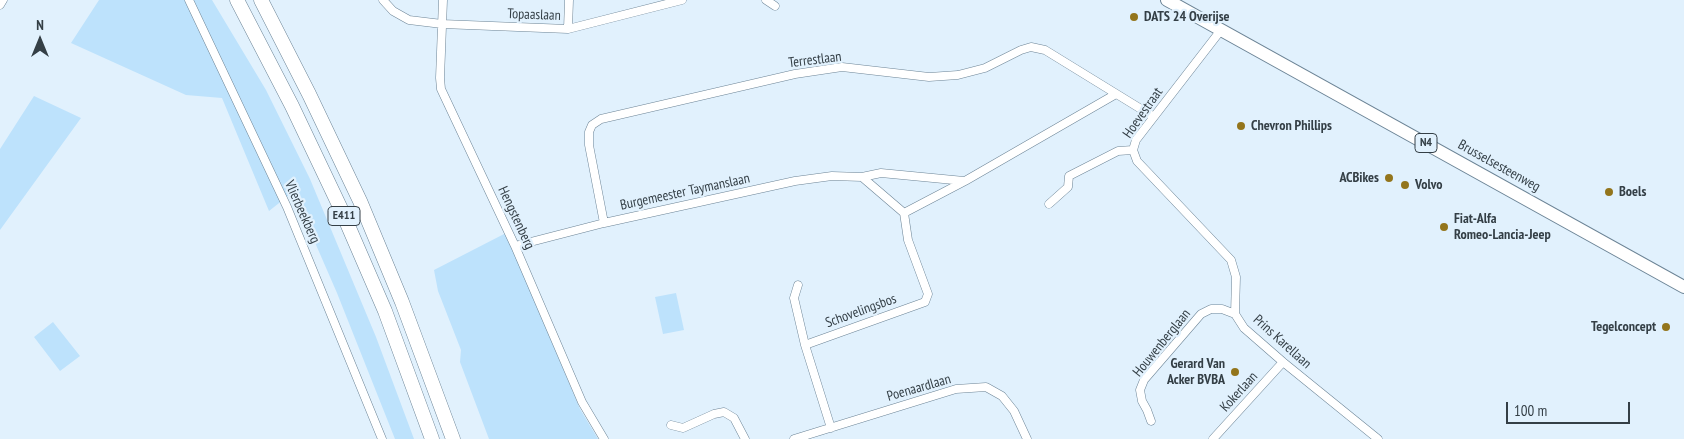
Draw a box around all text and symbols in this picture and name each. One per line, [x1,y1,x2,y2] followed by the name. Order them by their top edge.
[507,6,561,24] street label: Topaaslaan
[1144,9,1230,25] place label: DATS 24 Overijse
[1128,11,1140,23] marker: DATS 24 Overijse
[15,15,65,65] north arrow
[36,16,44,34] text: N
[788,48,842,72] street label: Terrestlaan
[1120,85,1166,141] street label: Hoevestraat
[1251,118,1332,134] place label: Chevron Phillips
[1235,120,1247,132] marker: Chevron Phillips
[1415,134,1437,152] road number: N4
[1455,136,1543,196] street label: Brusselsesteenweg
[619,170,751,214] street label: Burgemeester Taymanslaan
[1339,170,1379,186] place label: ACBikes
[1383,172,1395,184] marker: ACBikes
[1415,177,1443,193] place label: Volvo
[281,178,323,246] street label: Vlierbeekberg
[1399,179,1411,191] marker: Volvo
[494,184,538,252] street label: Hengstenberg
[1619,184,1646,200] place label: Boels
[1603,186,1615,198] marker: Boels
[328,207,360,226] road number: E411
[1454,211,1551,243] place label: Fiat-Alfa Romeo-Lancia-Jeep
[1438,221,1450,233] marker: Fiat-Alfa Romeo-Lancia-Jeep
[823,290,899,332] street label: Schovelingsbos
[1130,306,1194,380] street label: Houwenberglaan
[1249,312,1315,372] street label: Prins Karellaan
[1591,319,1656,335] place label: Tegelconcept
[1660,321,1672,333] marker: Tegelconcept
[1167,356,1225,388] place label: Gerard Van Acker BVBA
[1229,366,1241,378] marker: Gerard Van Acker BVBA
[1217,369,1261,415] street label: Kokerlaan
[885,371,953,405] street label: Poenaardlaan
[1509,392,1633,424] scale bar
[1514,401,1547,420] text: 100 m

